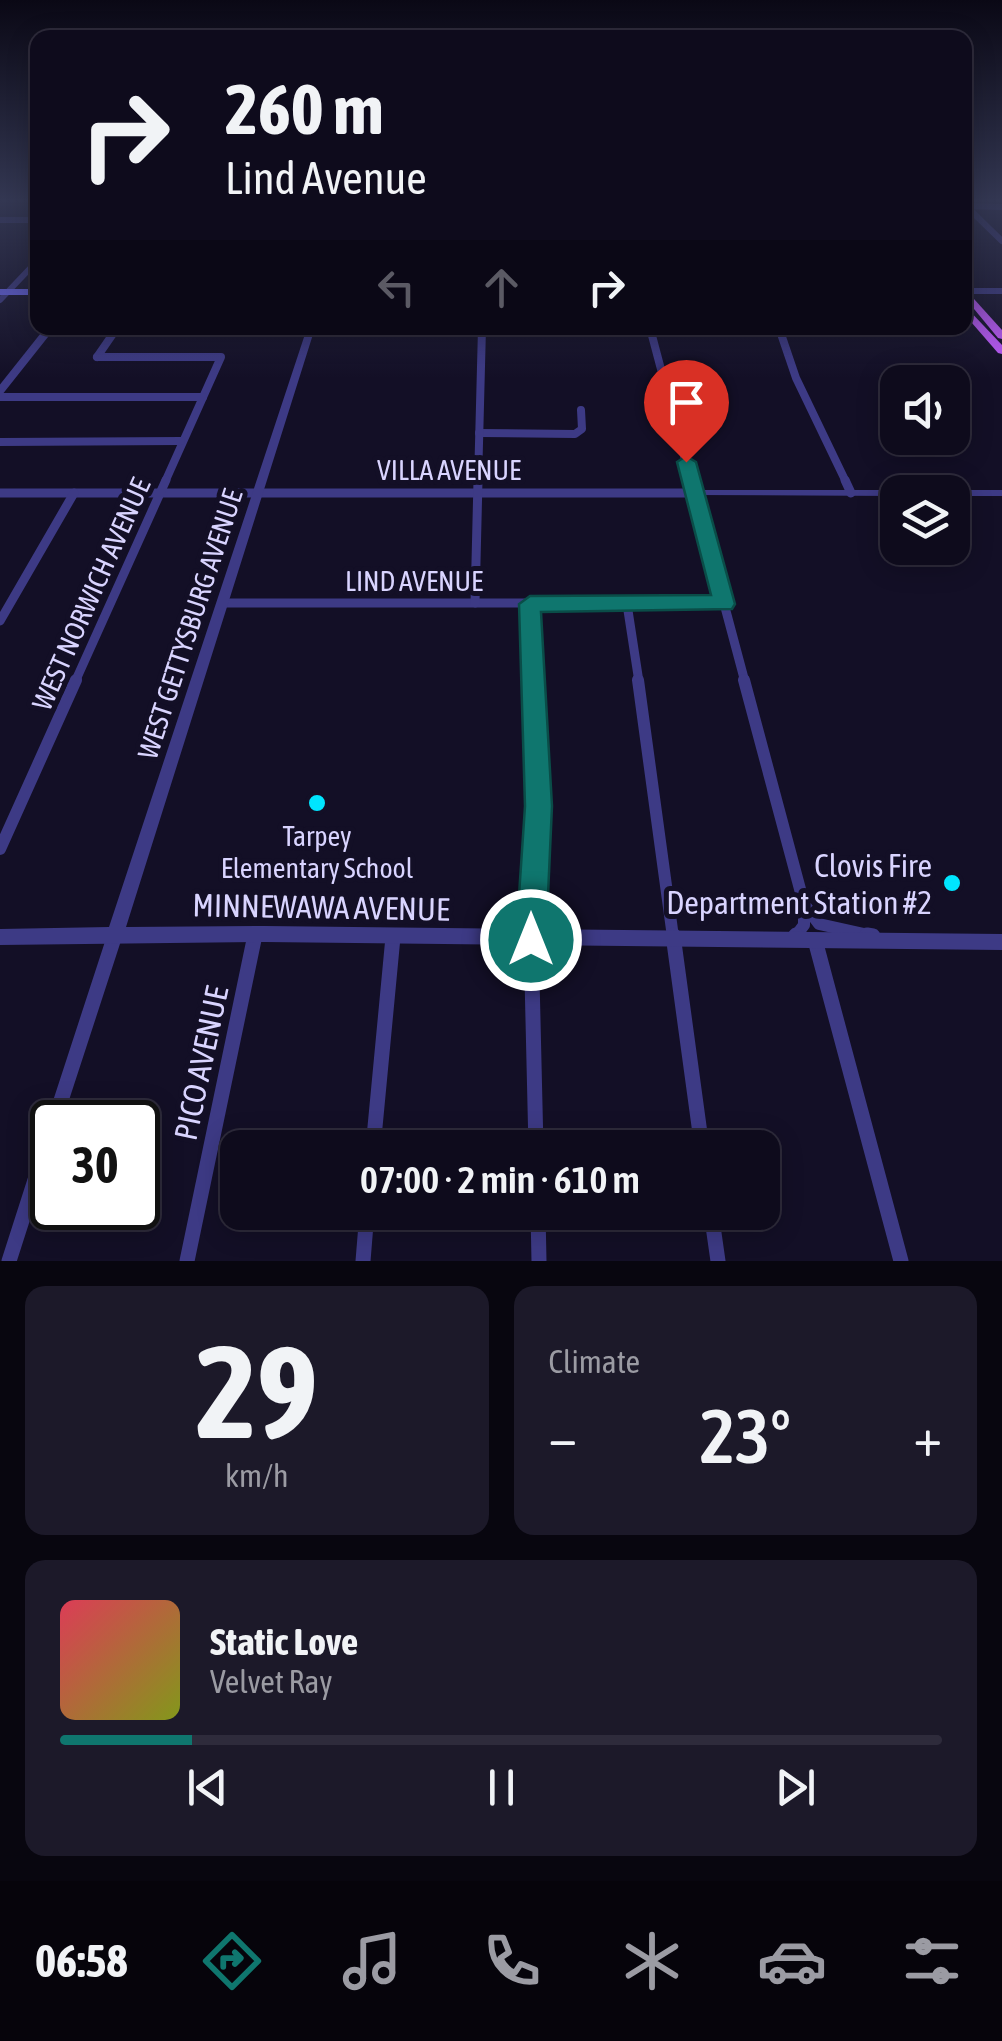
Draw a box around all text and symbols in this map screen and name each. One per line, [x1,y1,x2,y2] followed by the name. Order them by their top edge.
[225,69,384,149] text: 260 m
[60,70,190,200] icon: right
[225,152,427,204] text: Lind Avenue
[369,260,424,315] icon: left
[474,260,529,315] icon: ahead
[579,260,634,315] icon: right
[644,360,729,463] pin
[880,365,970,565] map controls
[880,365,970,455] button: sound
[659,375,714,430] icon: arrive
[377,454,521,486] street label: VILLA AVENUE
[25,473,157,715] street label: WEST NORWICH AVENUE
[880,475,970,565] button: layers
[131,485,249,763] street label: WEST GETTYSBURG AVENUE
[345,565,483,597] street label: LIND AVENUE
[306,792,328,814] marker: Tarpey Elementary School
[221,820,414,884] place label: Tarpey Elementary School
[666,847,932,921] place label: Clovis Fire Department Station #2
[941,872,963,894] marker: Clovis Fire Department Station #2
[192,886,450,928] street label: MINNEWAWA AVENUE
[479,888,583,992] position arrow
[167,982,235,1143] street label: PICO AVENUE
[30,1100,160,1230] speed limit sign: 30
[360,1158,640,1201] text: 07:00 · 2 min · 610 m
[196,1317,318,1466] text: 29
[549,1343,640,1380] text: Climate
[700,1393,791,1479] text: 23°
[549,1405,577,1468] text: −
[913,1405,942,1468] text: +
[225,1457,288,1494] text: km/h
[210,1620,358,1663] text: Static Love
[210,1663,332,1700] text: Velvet Ray
[180,1760,235,1815] icon: previous
[474,1760,529,1815] icon: pause
[768,1760,823,1815] icon: next
[197,1926,267,1996] icon: directions
[337,1926,407,1996] icon: music
[477,1926,547,1996] icon: phone
[617,1926,687,1996] icon: climate
[757,1926,827,1996] icon: car
[897,1926,967,1996] icon: filters
[35,1935,128,1987] text: 06:58

